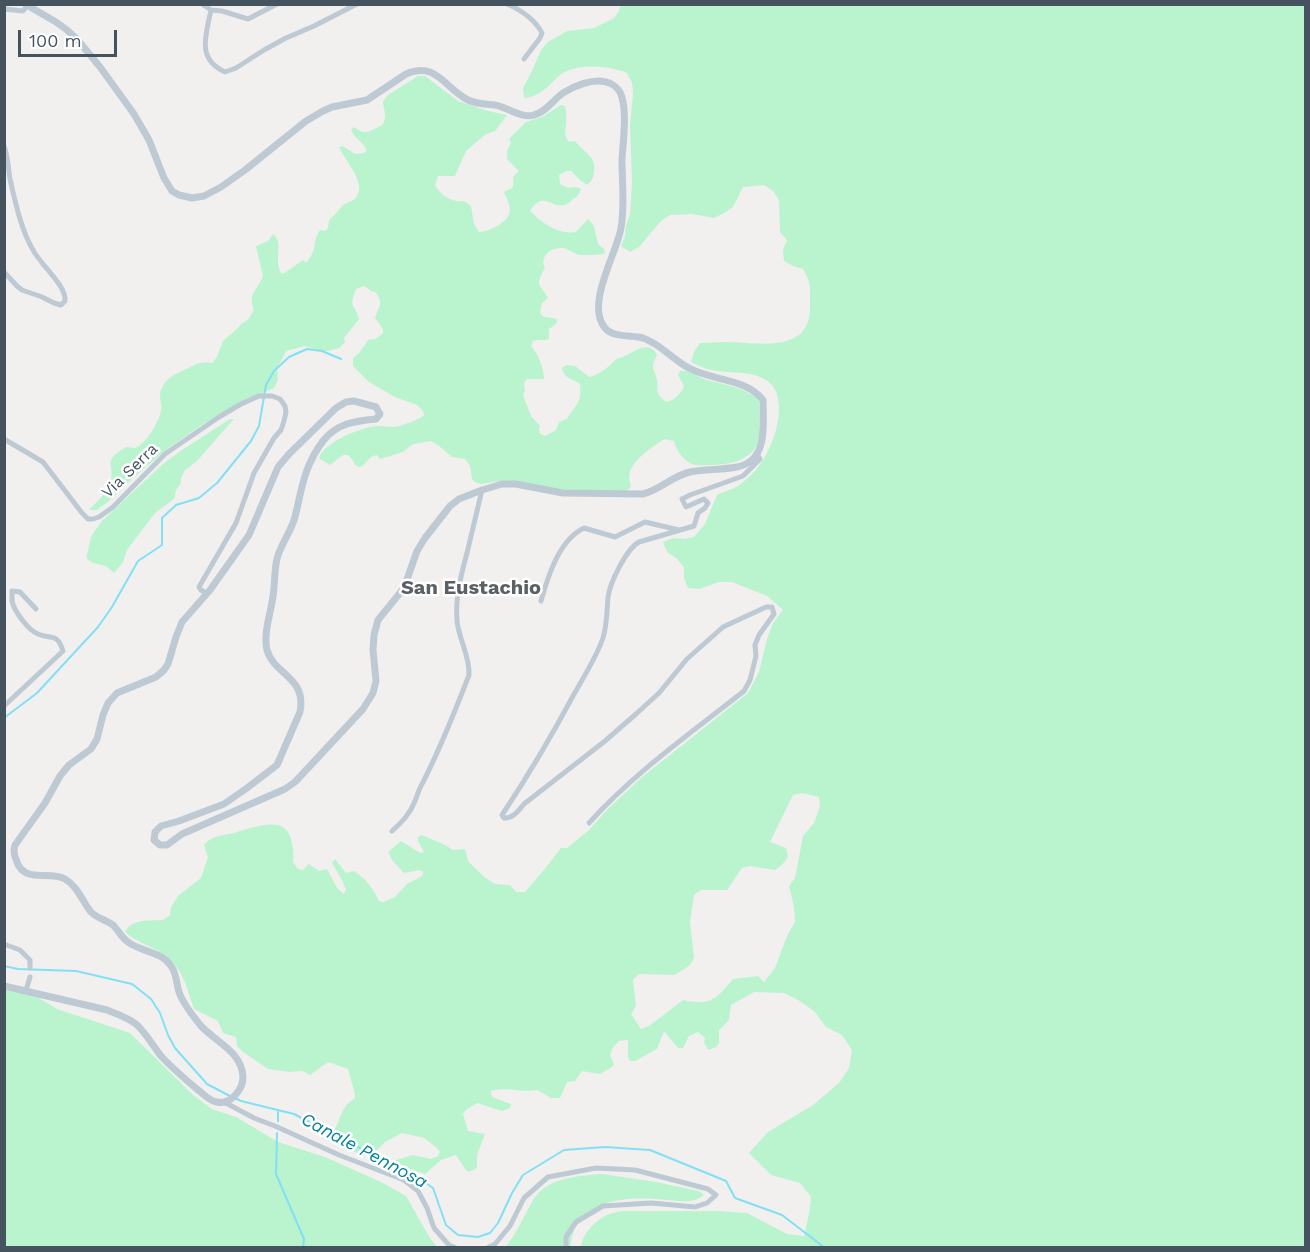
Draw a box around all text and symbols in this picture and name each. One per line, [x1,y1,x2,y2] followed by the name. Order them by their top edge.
[21,18,120,56] scale bar
[29,30,82,51] text: 100 m
[98,440,162,502] street label: Via Serra
[401,576,541,600] district label: San Eustachio
[297,1109,431,1193] water label: Canale Pennosa

